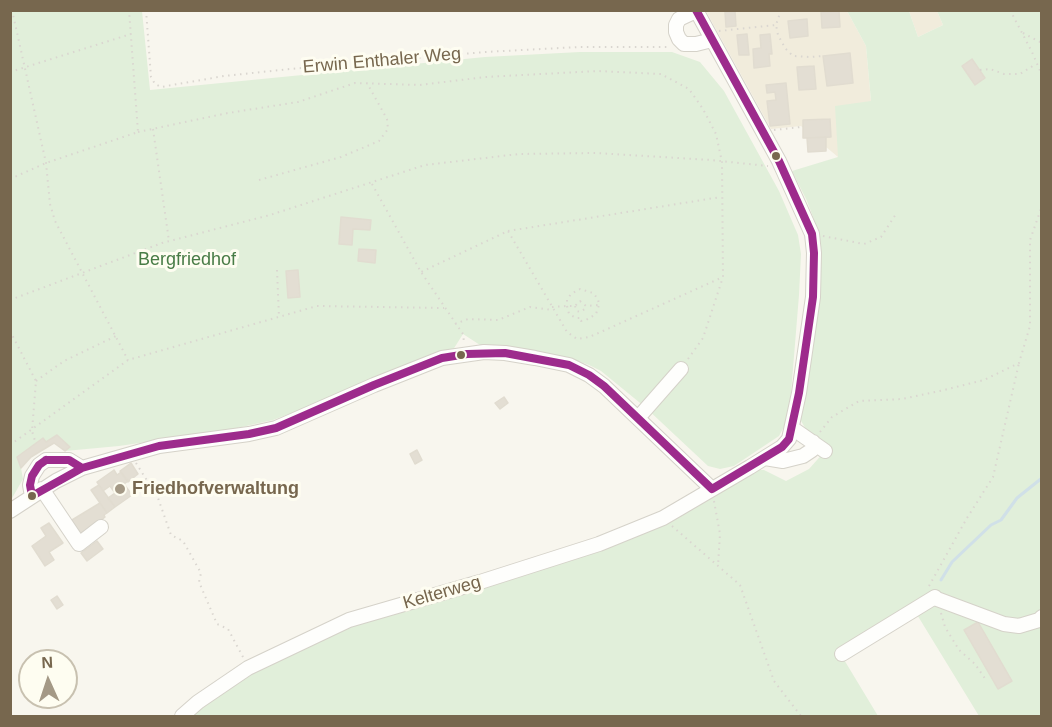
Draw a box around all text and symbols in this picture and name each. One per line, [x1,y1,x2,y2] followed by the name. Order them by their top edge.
[302,43,462,79] street label: Erwin Enthaler Weg
[770,150,782,162] unlabelled marker
[138,249,236,271] park label: Bergfriedhof
[455,349,467,361] unlabelled marker
[132,478,299,500] place label: Friedhofverwaltung
[113,482,127,496] marker: Friedhofverwaltung
[26,490,38,502] unlabelled marker
[401,572,483,614] street label: Kelterweg
[18,649,78,709] north arrow
[41,654,53,671] text: N

